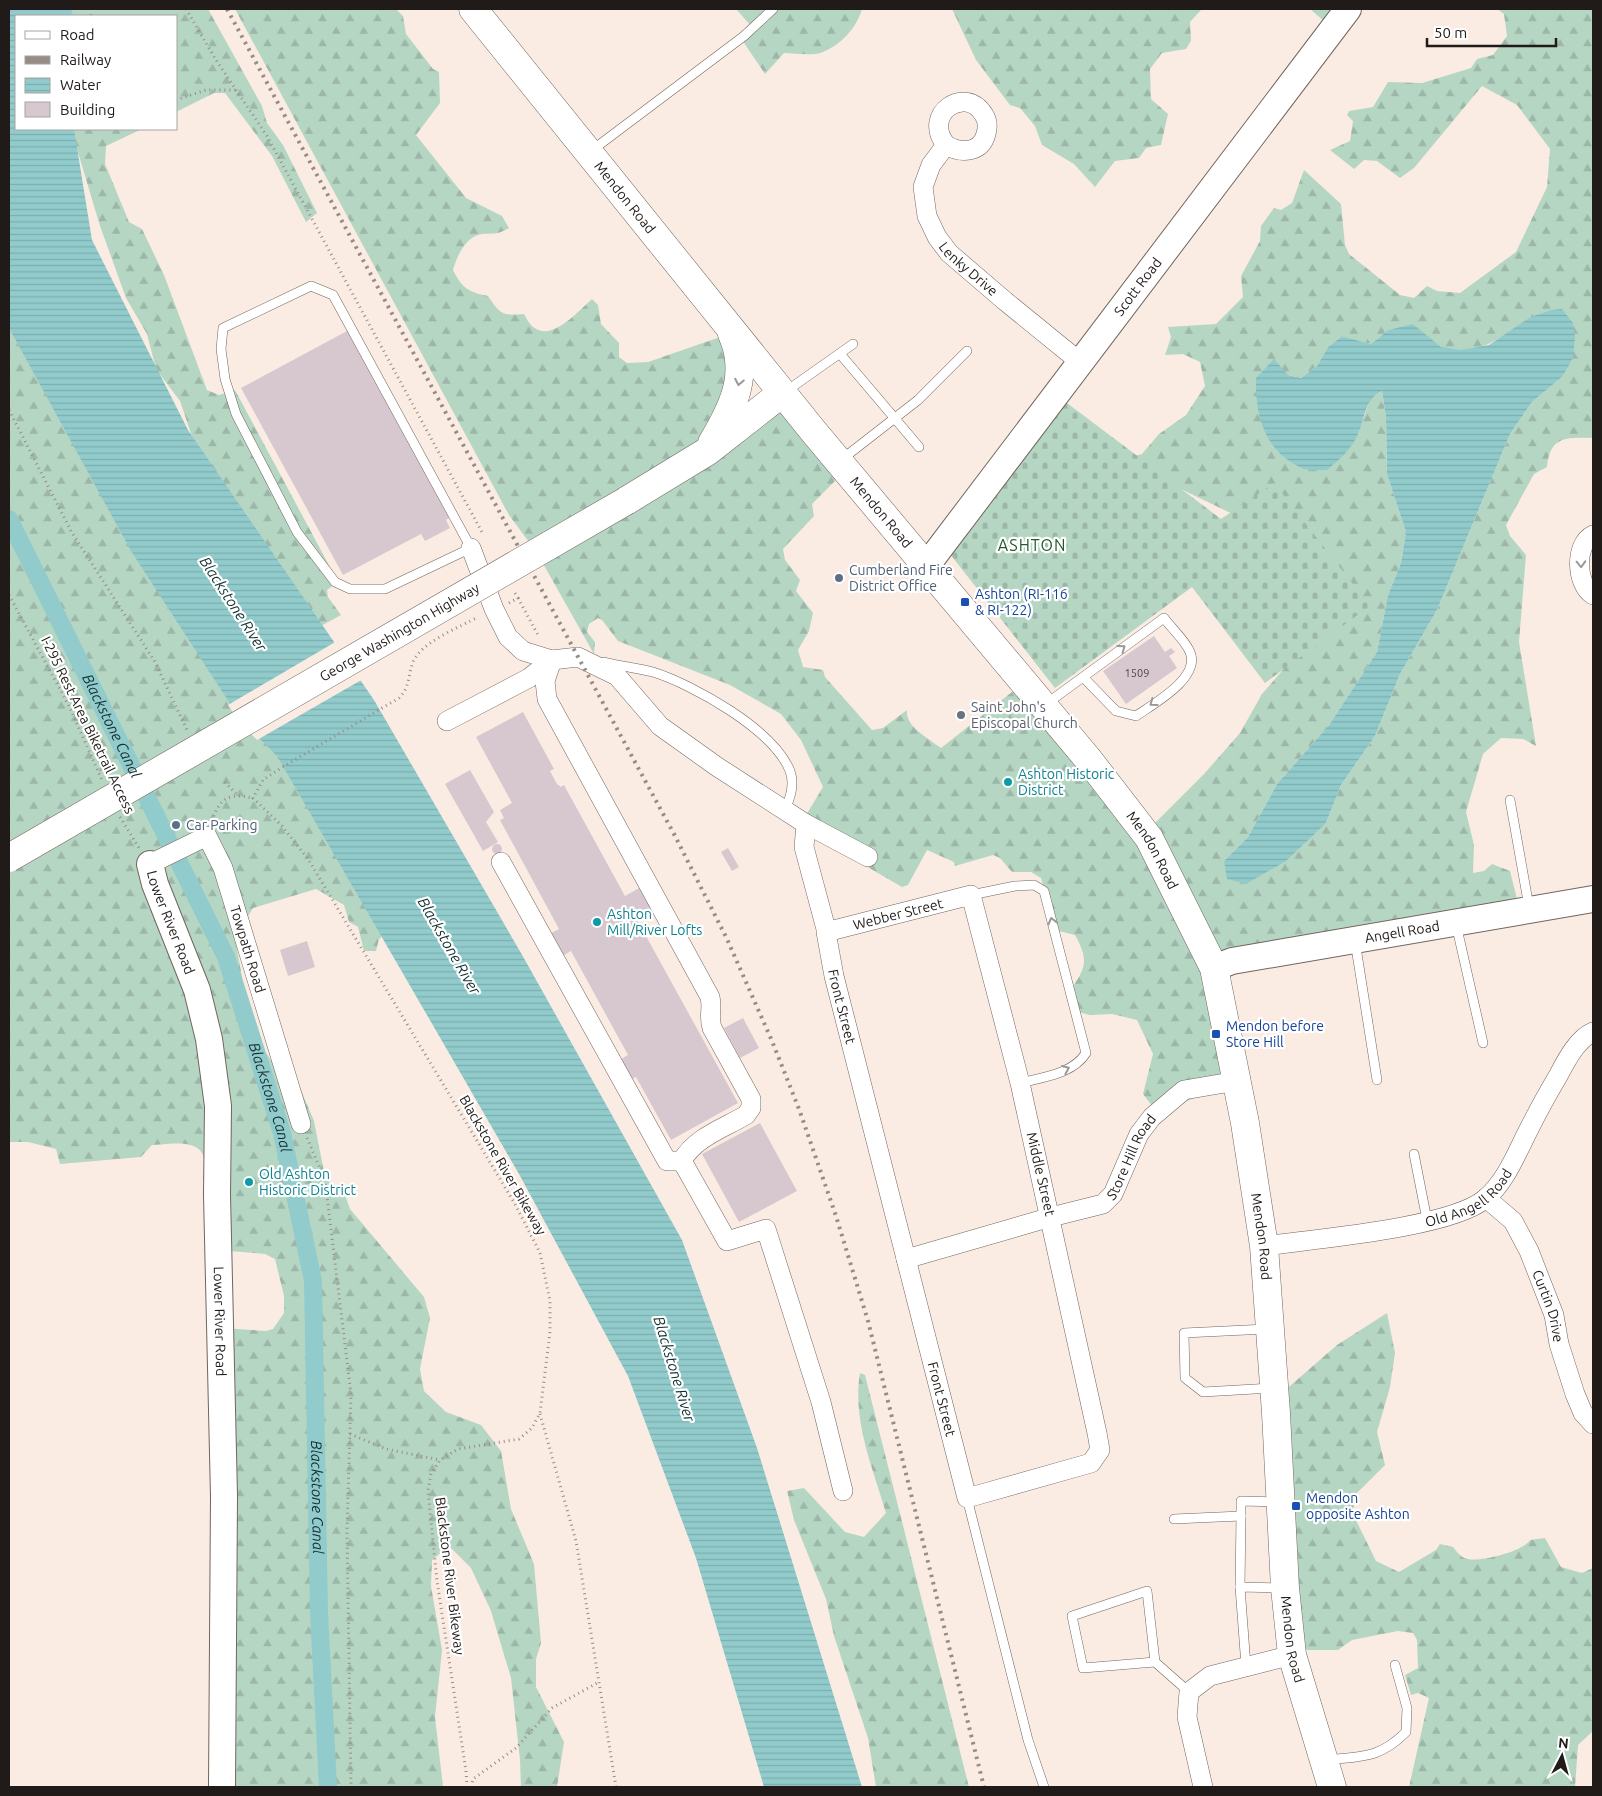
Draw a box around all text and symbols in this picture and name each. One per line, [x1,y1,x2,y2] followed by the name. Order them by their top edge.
[15,15,178,130] legend
[1427,15,1556,47] scale bar
[1434,24,1467,41] text: 50 m
[60,26,95,43] text: Road
[60,51,111,68] text: Railway
[60,76,101,93] text: Water
[60,101,115,118] text: Building
[591,158,659,237] street label: Mendon Road
[936,239,1001,299] street label: Lenky Drive
[1111,255,1165,319] street label: Scott Road
[734,377,745,386] one-way arrow
[847,473,916,551] street label: Mendon Road
[998,536,1066,554] district label: ASHTON
[197,553,271,655] water label: Blackstone River
[1576,561,1586,569] one-way arrow
[849,562,953,594] place label: Cumberland Fire District Office
[833,572,845,584] marker: Cumberland Fire District Office
[317,580,482,685] street label: George Washington Highway
[975,586,1068,618] place label: Ashton (RI-116 & RI-122)
[959,596,971,608] marker: Ashton (RI-116 & RI-122)
[38,634,138,816] street label: I-295 Rest Area Biketrail Access
[1116,646,1125,654] one-way arrow
[1125,667,1149,679] house number: 1509
[79,671,145,781] water label: Blackstone Canal
[1150,698,1159,706] one-way arrow
[971,699,1078,731] place label: Saint John's Episcopal Church
[955,709,967,721] marker: Saint John's Episcopal Church
[1018,766,1115,798] place label: Ashton Historic District
[1002,776,1014,788] marker: Ashton Historic District
[1123,808,1181,892] street label: Mendon Road
[186,817,258,833] place label: Car Parking
[170,819,182,831] marker: Car Parking
[144,869,198,977] street label: Lower River Road
[415,894,485,998] water label: Blackstone River
[851,895,945,933] street label: Webber Street
[227,903,269,995] street label: Towpath Road
[607,906,702,938] place label: Ashton Mill/River Lofts
[591,916,603,928] marker: Ashton Mill/River Lofts
[1047,916,1058,925] one-way arrow
[1363,917,1441,946] street label: Angell Road
[825,968,859,1046] street label: Front Street
[1226,1018,1324,1050] place label: Mendon before Store Hill
[1210,1028,1222,1040] marker: Mendon before Store Hill
[246,1040,295,1154] water label: Blackstone Canal
[1061,1065,1070,1075] one-way arrow
[456,1092,550,1238] street label: Blackstone River Bikeway
[1104,1111,1159,1203] street label: Store Hill Road
[1024,1130,1059,1218] street label: Middle Street
[259,1166,356,1198] place label: Old Ashton Historic District
[1423,1166,1515,1230] street label: Old Angell Road
[243,1176,255,1188] marker: Old Ashton Historic District
[1248,1192,1274,1281] street label: Mendon Road
[211,1266,229,1376] street label: Lower River Road
[1529,1268,1567,1343] street label: Curtin Drive
[650,1314,699,1425] water label: Blackstone River
[925,1360,959,1439] street label: Front Street
[308,1440,327,1555] water label: Blackstone Canal
[1306,1490,1410,1522] place label: Mendon opposite Ashton
[432,1496,468,1656] street label: Blackstone River Bikeway
[1290,1500,1302,1512] marker: Mendon opposite Ashton
[1278,1595,1308,1684] street label: Mendon Road
[1537,1731,1587,1781] north arrow
[1557,1735,1569,1752] text: N

